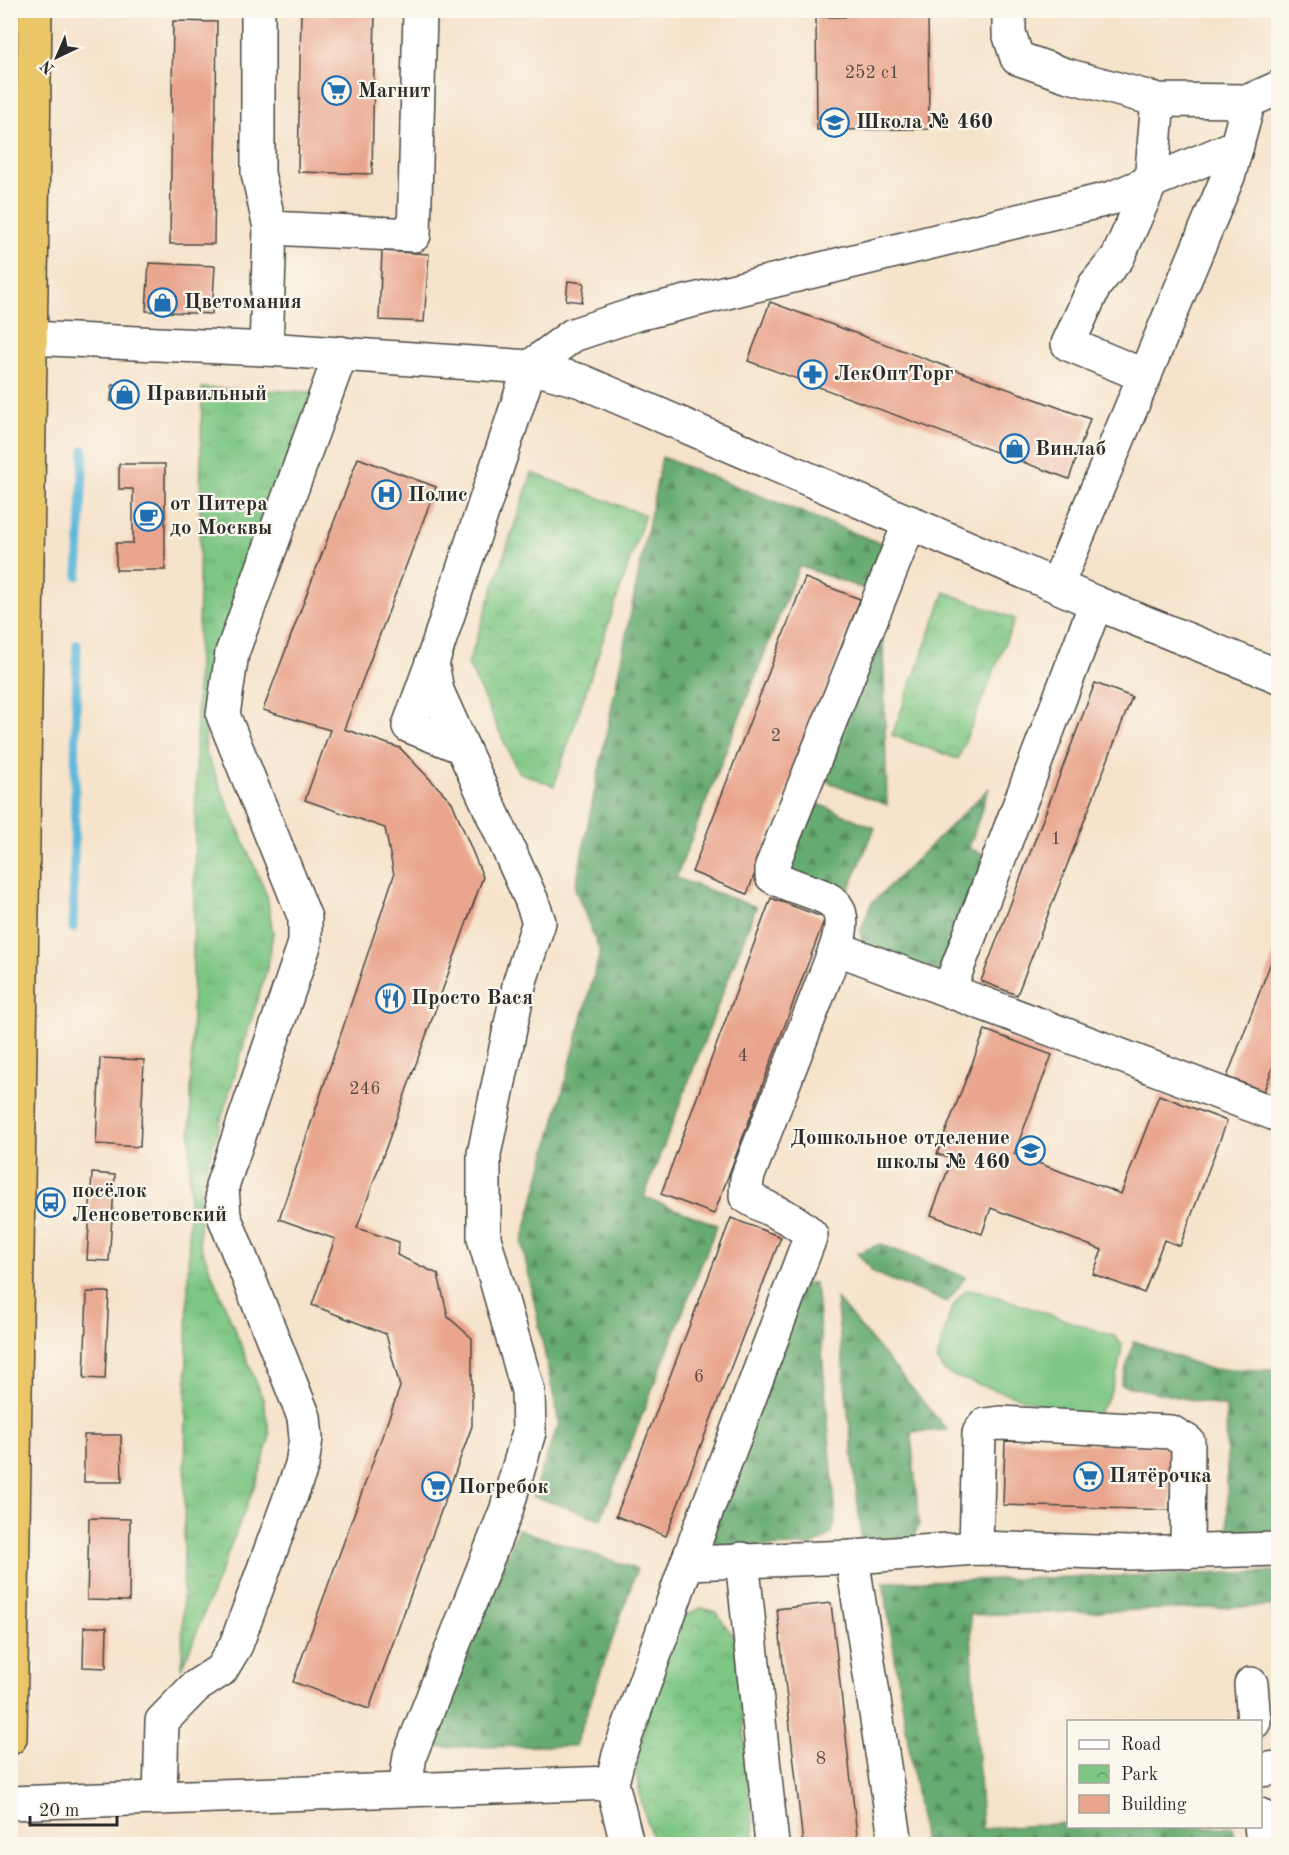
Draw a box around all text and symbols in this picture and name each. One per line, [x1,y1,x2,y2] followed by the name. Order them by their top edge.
[27,27,87,87] north arrow
[37,56,58,76] text: N
[845,64,899,82] house number: 252 с1
[321,75,353,107] supermarket icon: Магнит
[358,81,431,102] place label: Магнит
[819,106,851,138] school or university icon: Школа № 460
[856,112,993,133] place label: Школа № 460
[147,286,179,318] shop icon: Цветомания
[184,292,302,313] place label: Цветомания
[797,358,829,390] pharmacy icon: ЛекОптТорг
[834,364,953,385] place label: ЛекОптТорг
[109,378,141,410] shop icon: Правильный
[146,384,267,405] place label: Правильный
[998,433,1030,465] shop icon: Винлаб
[1035,439,1106,460] place label: Винлаб
[371,479,403,511] hospital icon: Полис
[408,485,468,506] place label: Полис
[170,494,272,539] place label: от Питера до Москвы
[133,500,165,532] cafe icon: от Питера до Москвы
[771,727,781,745] house number: 2
[1051,830,1061,848] house number: 1
[374,982,406,1014] restaurant icon: Просто Вася
[411,988,533,1009] place label: Просто Вася
[738,1047,748,1065] house number: 4
[349,1080,381,1098] house number: 246
[790,1128,1010,1173] place label: Дошкольное отделение школы № 460
[1015,1134,1047,1166] school or university icon: Дошкольное отделение школы № 460
[72,1181,227,1226] place label: посёлок Ленсоветовский
[35,1187,67,1219] bus stop icon: посёлок Ленсоветовский
[694,1368,704,1386] house number: 6
[1072,1460,1104,1492] supermarket icon: Пятёрочка
[1109,1466,1212,1487] place label: Пятёрочка
[421,1471,453,1503] supermarket icon: Погребок
[458,1477,549,1498] place label: Погребок
[1067,1720,1262,1828] legend
[1121,1736,1161,1754] text: Road
[816,1750,826,1768] house number: 8
[1121,1766,1158,1784] text: Park
[30,1789,117,1827] scale bar
[1121,1796,1187,1814] text: Building
[39,1802,79,1820] text: 20 m

